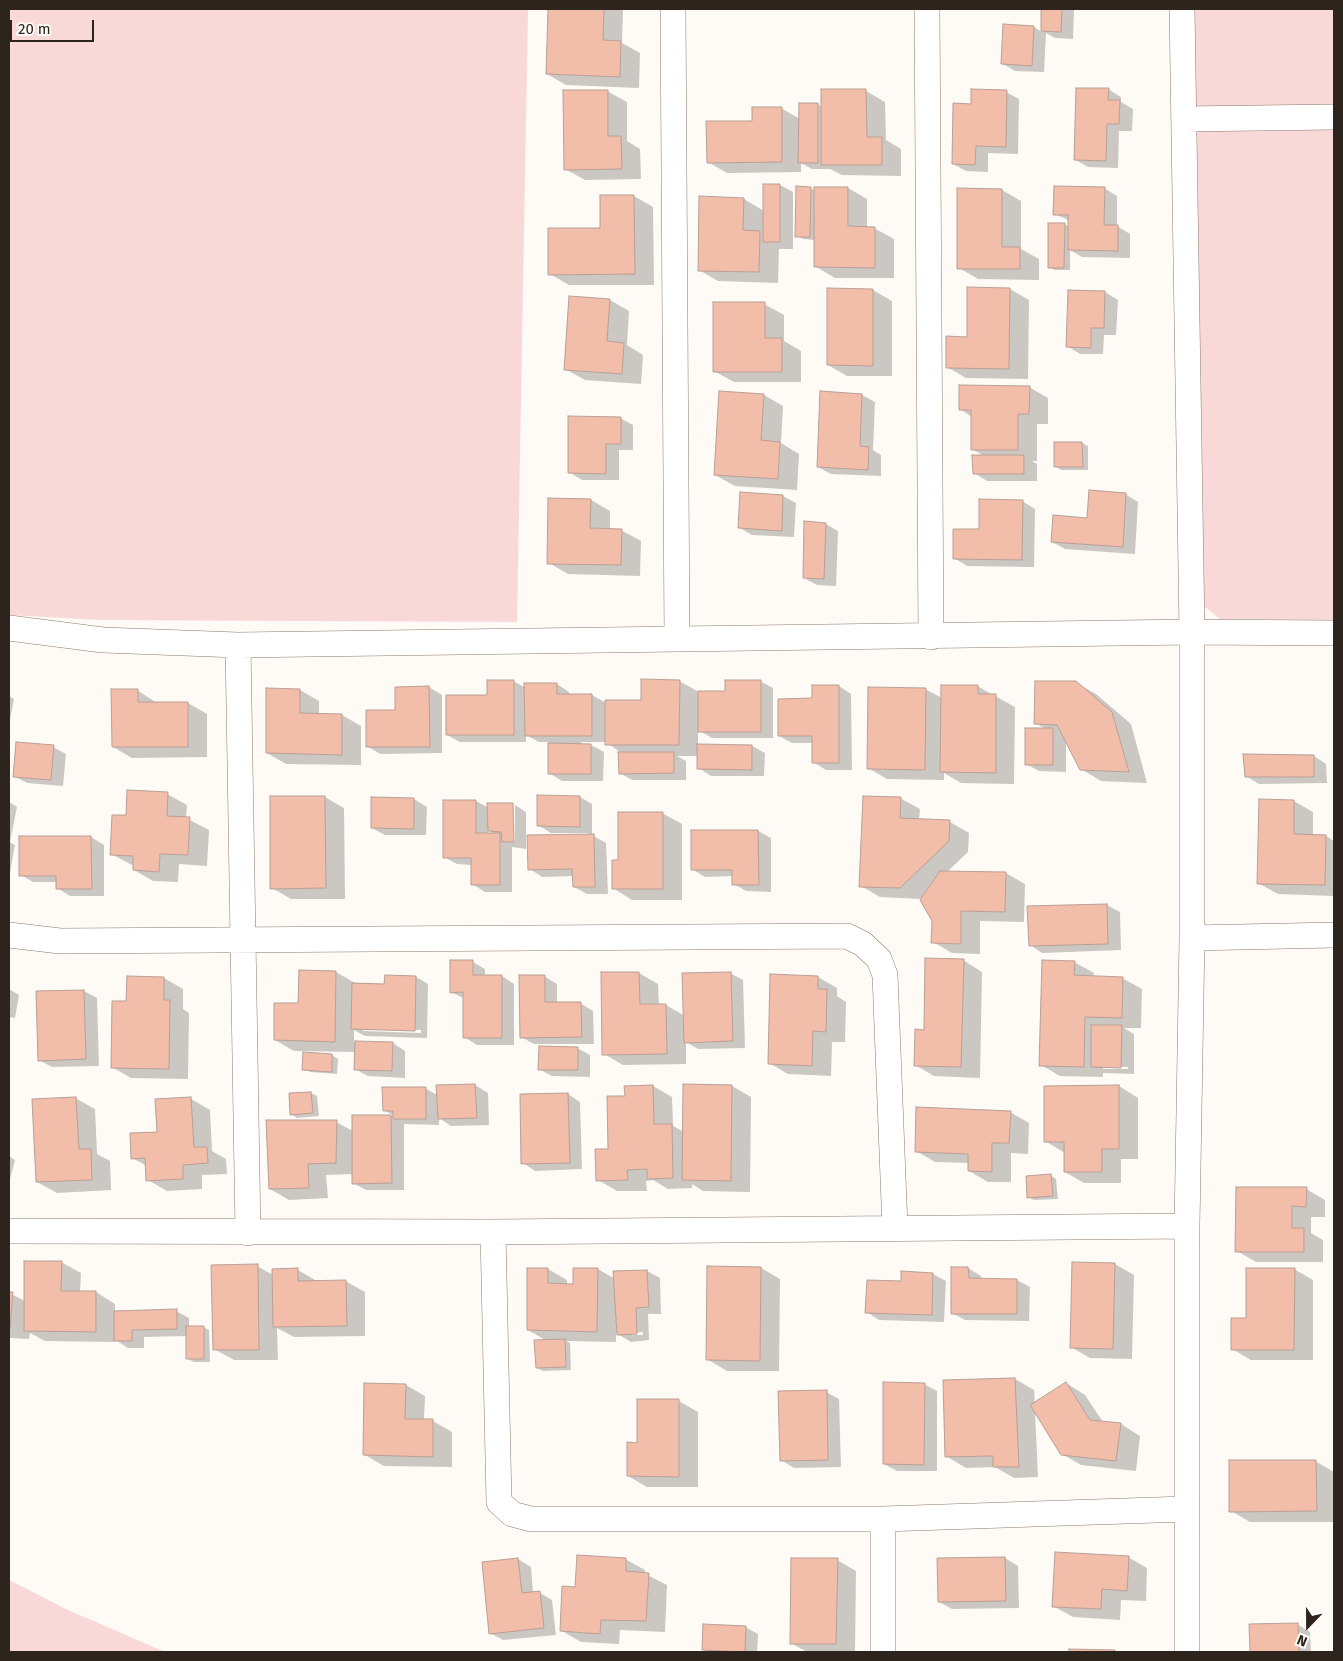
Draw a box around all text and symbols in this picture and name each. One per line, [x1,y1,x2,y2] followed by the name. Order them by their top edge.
[12,10,96,42] scale bar
[18,20,51,38] text: 20 m
[1283,1601,1333,1651] north arrow
[1295,1631,1310,1650] text: N

